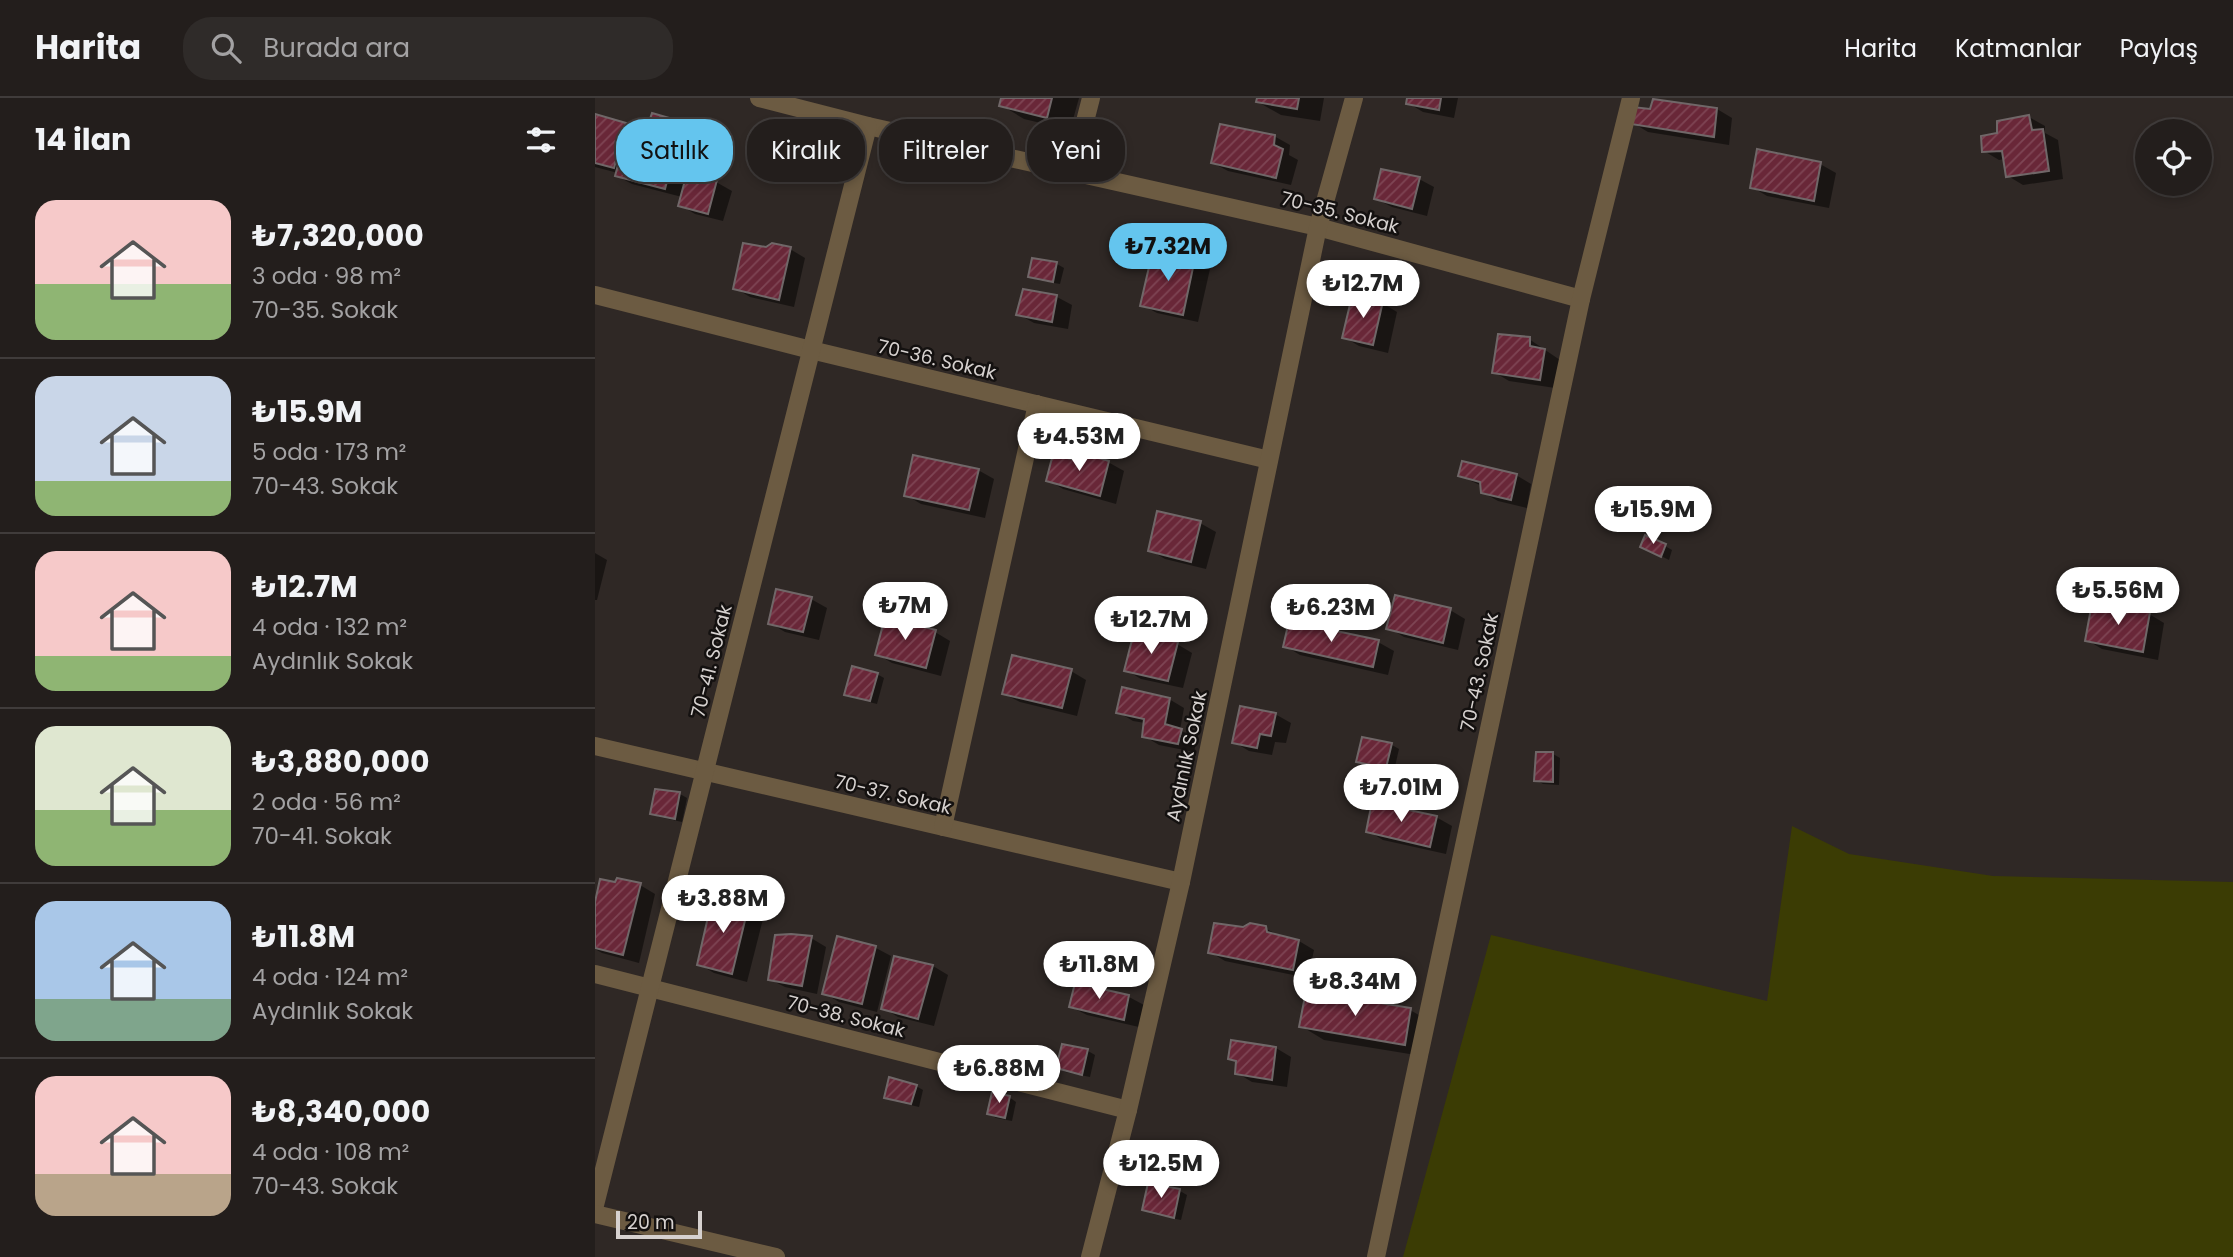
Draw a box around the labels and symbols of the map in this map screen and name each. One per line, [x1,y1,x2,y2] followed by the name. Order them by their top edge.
[1278,185,1402,240] street label: 70-35. Sokak
[1111,223,1225,283] pin: ₺7.32M
[1306,260,1420,320] pin: ₺12.7M
[875,333,999,386] street label: 70-36. Sokak
[1022,414,1136,473] pin: ₺4.53M
[1596,486,1710,546] pin: ₺15.9M
[2061,568,2175,627] pin: ₺5.56M
[871,582,939,642] pin: ₺7M
[1274,584,1388,644] pin: ₺6.23M
[1094,596,1208,656] pin: ₺12.7M
[684,602,739,720] street label: 70-41. Sokak
[1454,610,1505,734] street label: 70-43. Sokak
[1159,688,1214,824] street label: Aydınlık Sokak
[1344,764,1458,824] pin: ₺7.01M
[832,768,954,821] street label: 70-37. Sokak
[666,876,780,935] pin: ₺3.88M
[1042,942,1156,1001] pin: ₺11.8M
[1298,958,1412,1018] pin: ₺8.34M
[784,989,908,1044] street label: 70-38. Sokak
[942,1046,1056,1105] pin: ₺6.88M
[1104,1140,1218,1200] pin: ₺12.5M
[616,1208,702,1240] scale bar

